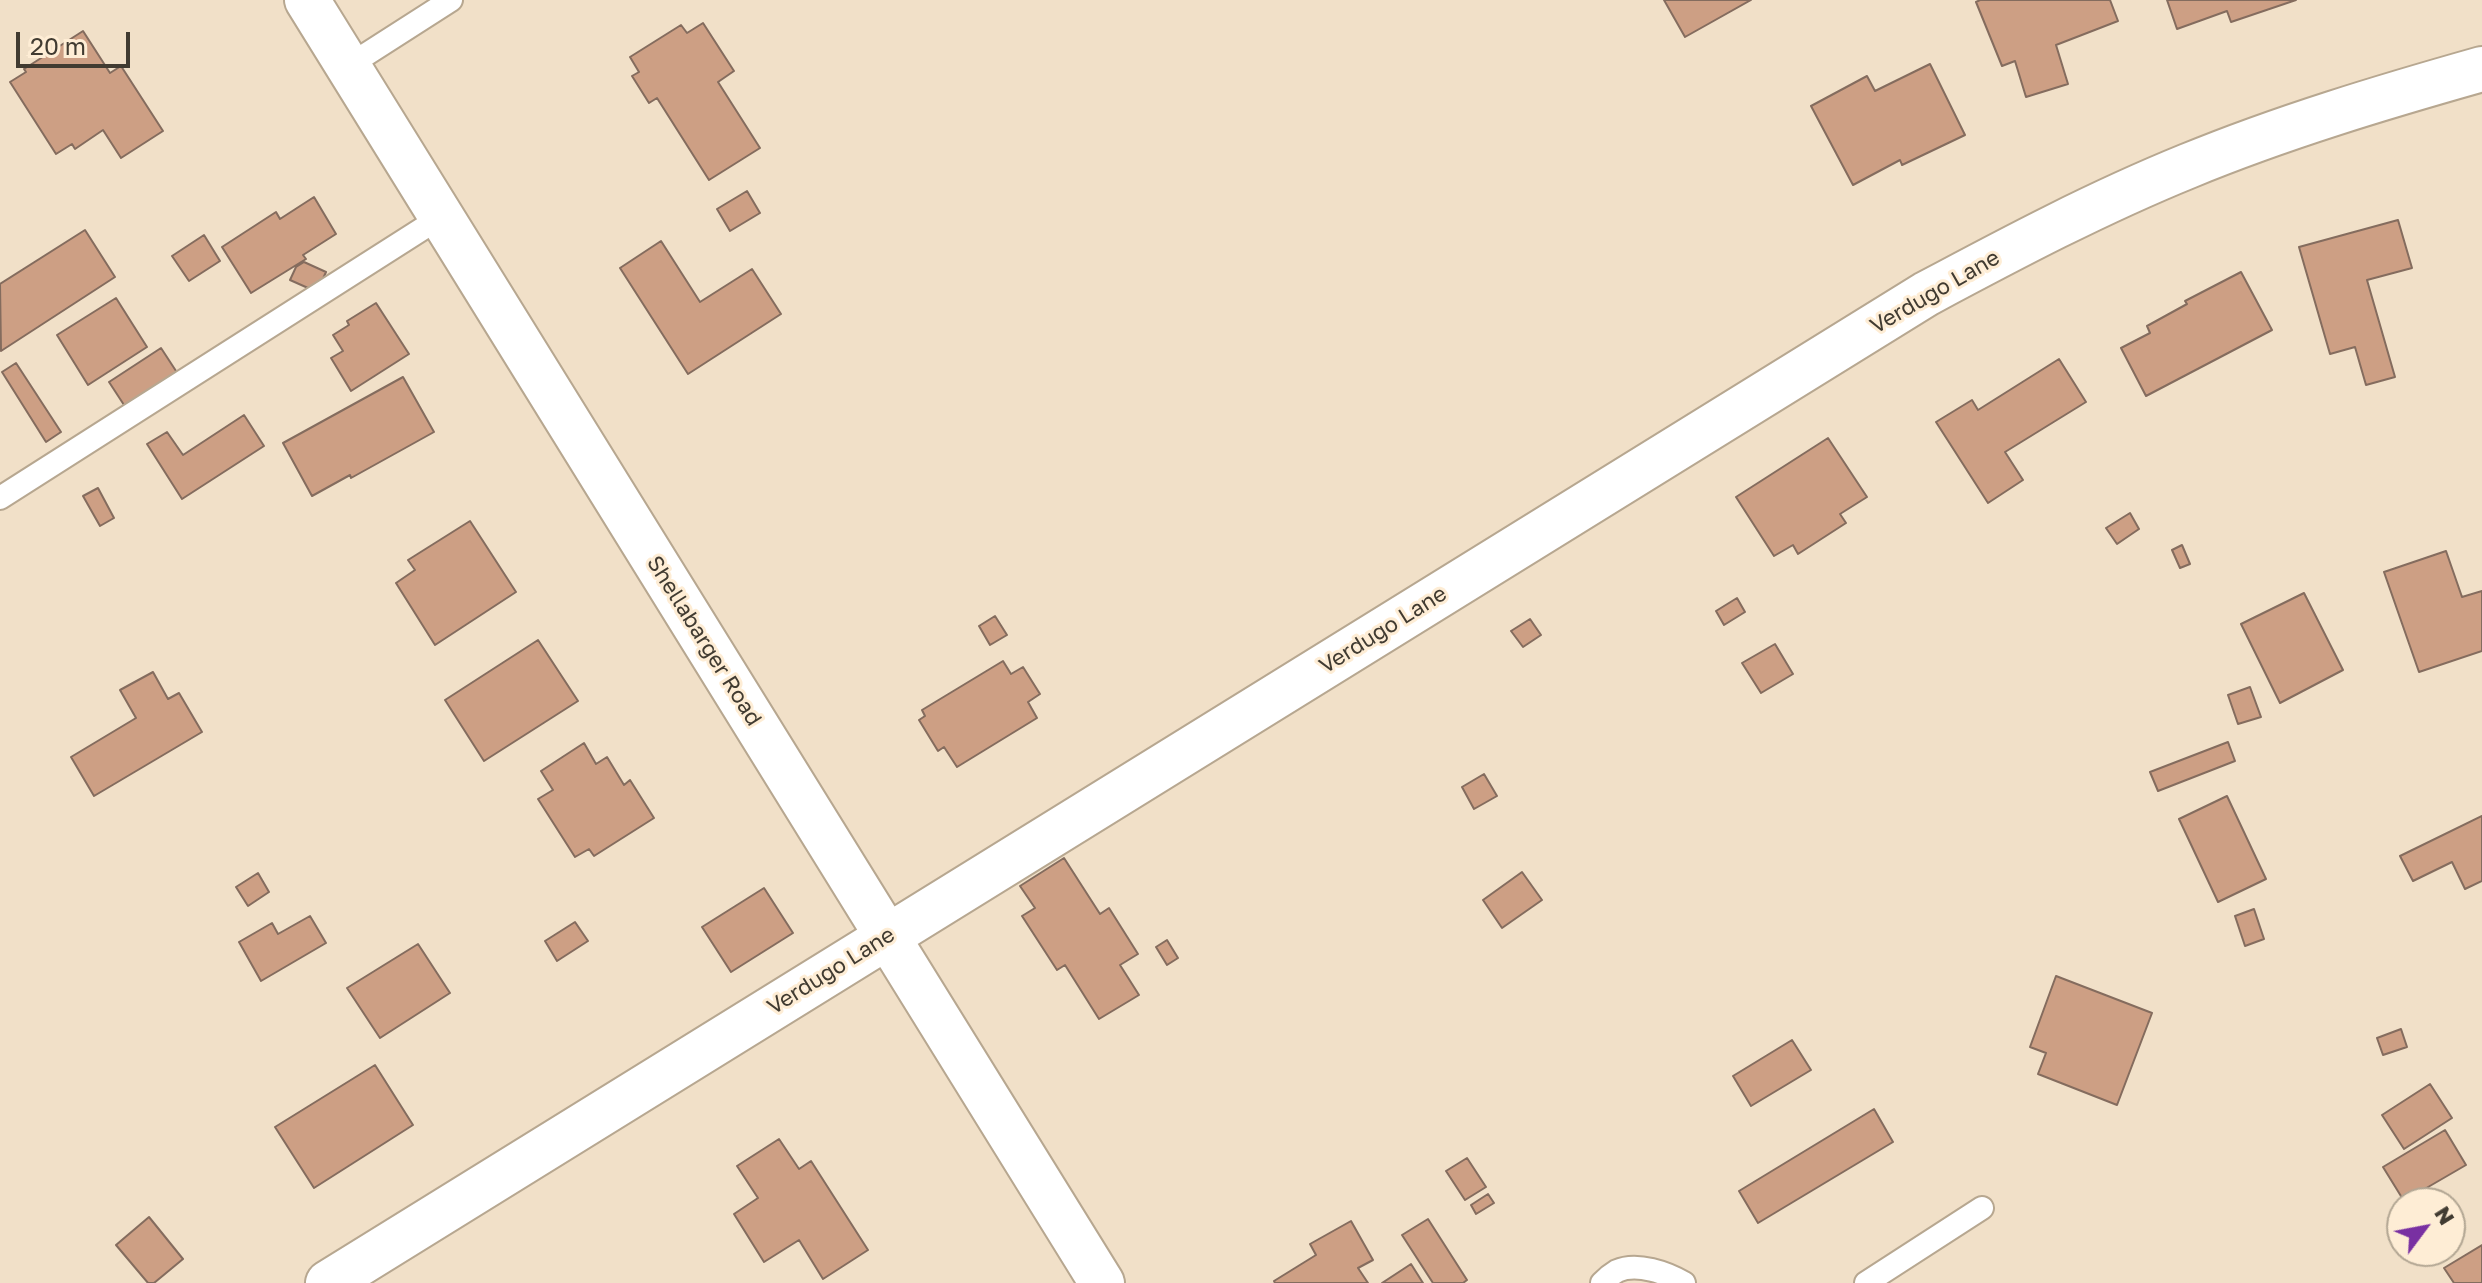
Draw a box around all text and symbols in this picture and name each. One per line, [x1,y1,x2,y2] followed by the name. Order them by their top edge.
[20,16,134,66] scale bar
[30,31,86,60] text: 20 m
[1866,244,2004,340] street label: Verdugo Lane
[641,551,767,731] street label: Shellabarger Road
[1314,580,1452,680] street label: Verdugo Lane
[762,921,900,1021] street label: Verdugo Lane
[2386,1187,2466,1267] north arrow
[2429,1201,2461,1229] text: N

